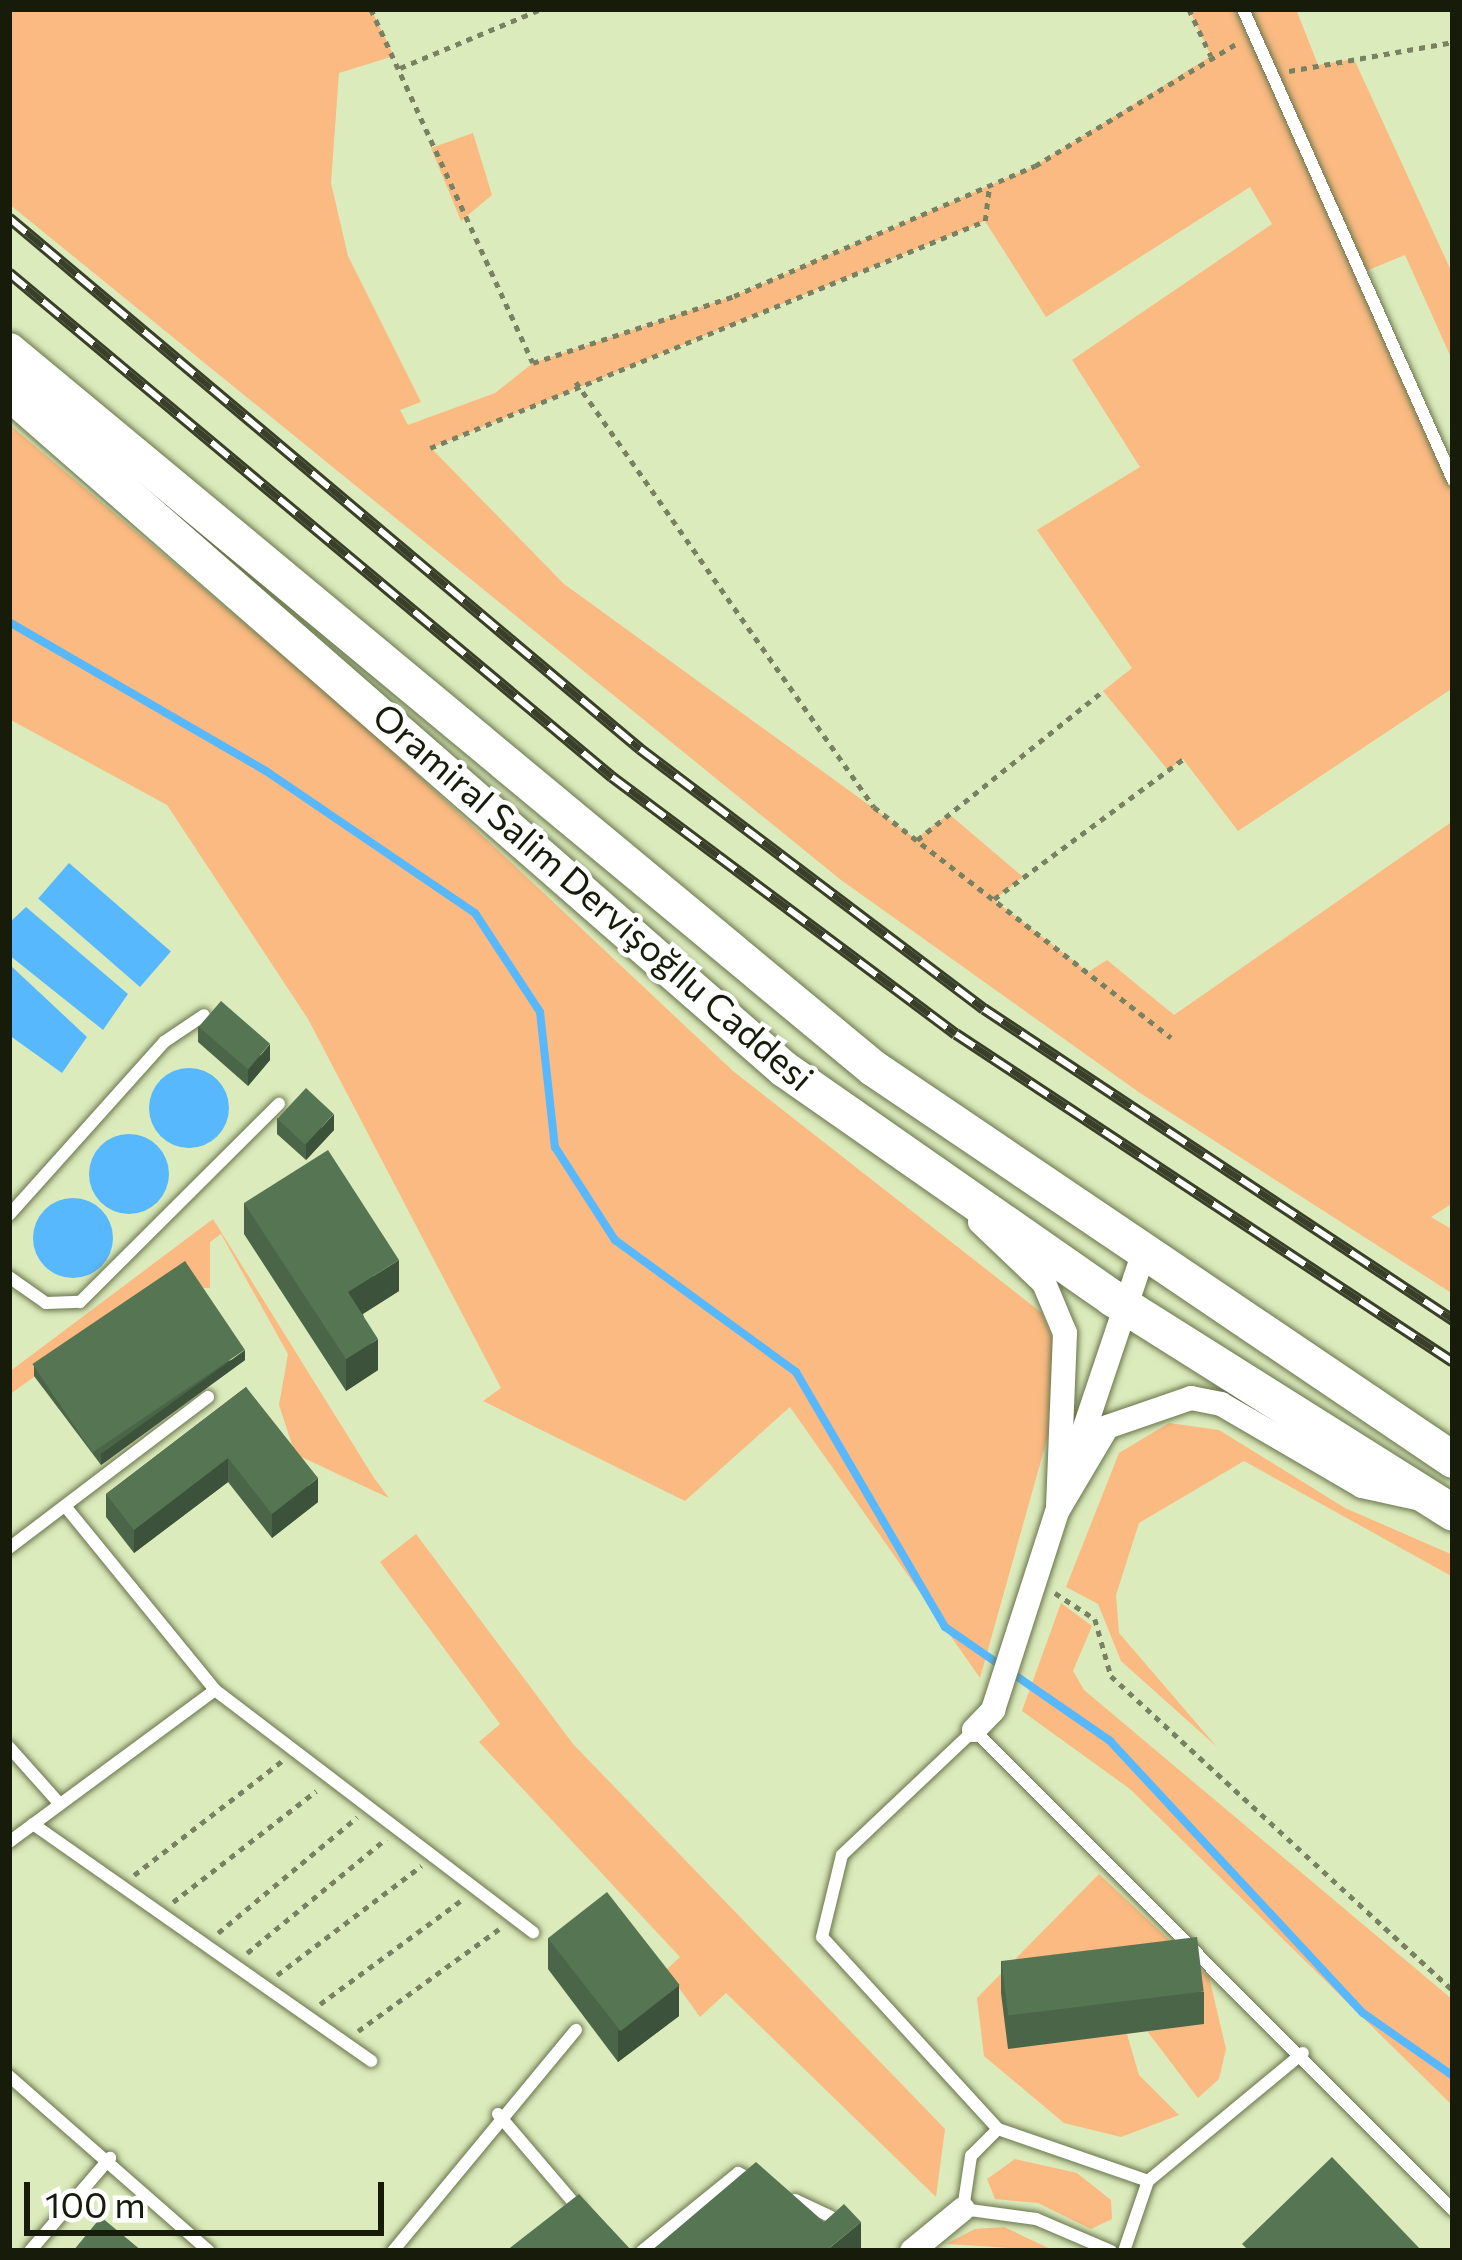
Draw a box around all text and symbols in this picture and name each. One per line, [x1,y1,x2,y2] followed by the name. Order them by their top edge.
[365,693,823,1099] street label: Oramiral Salim Dervişoğllu Caddesi
[30,2158,390,2232] scale bar
[45,2181,146,2225] text: 100 m

